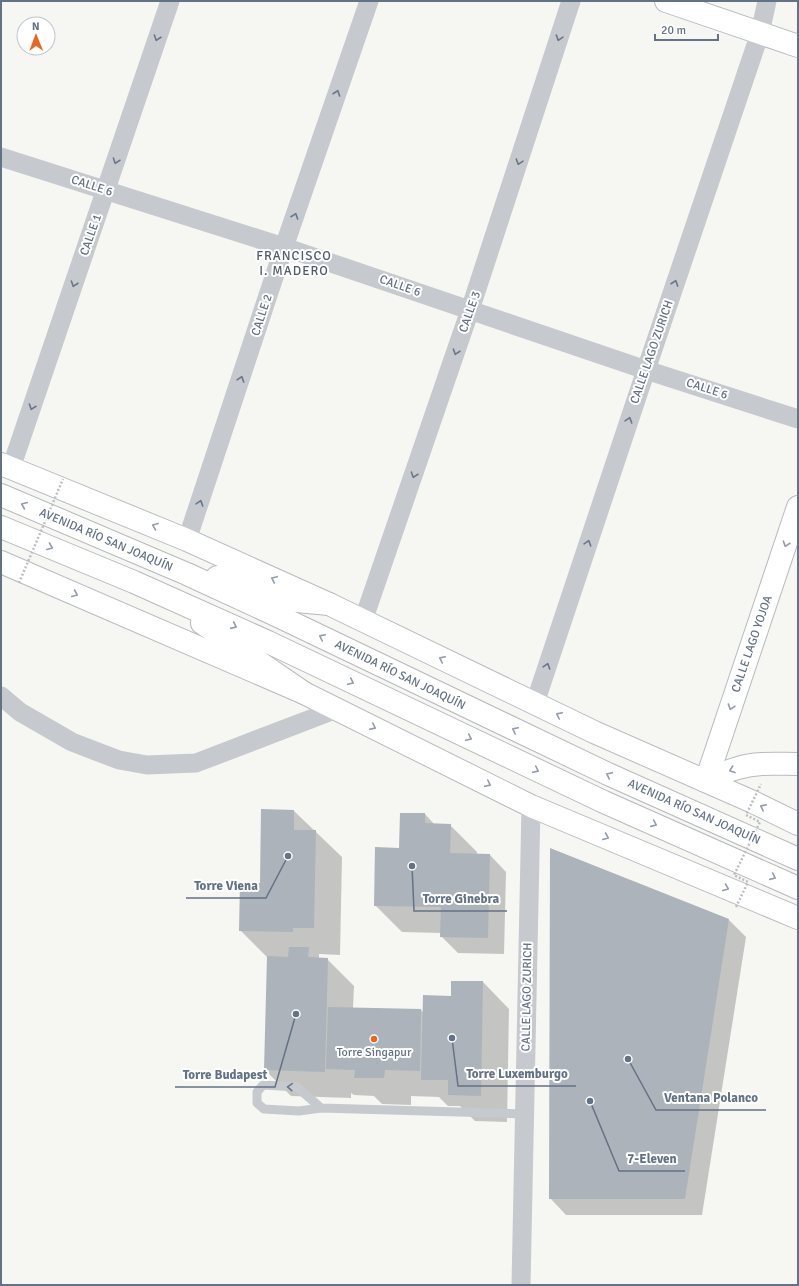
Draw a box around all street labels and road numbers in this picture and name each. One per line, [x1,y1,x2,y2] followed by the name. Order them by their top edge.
[69,172,115,200] street label: CALLE 6
[77,212,105,258] street label: CALLE 1
[377,272,423,300] street label: CALLE 6
[456,289,484,335] street label: CALLE 3
[248,292,276,338] street label: CALLE 2
[627,298,677,406] street label: CALLE LAGO ZURICH
[684,375,730,403] street label: CALLE 6
[37,505,175,575] street label: AVENIDA RÍO SAN JOAQUÍN
[728,593,776,695] street label: CALLE LAGO YOJOA
[332,637,468,713] street label: AVENIDA RÍO SAN JOAQUÍN
[625,776,763,848] street label: AVENIDA RÍO SAN JOAQUÍN
[519,943,535,1051] street label: CALLE LAGO ZURICH

